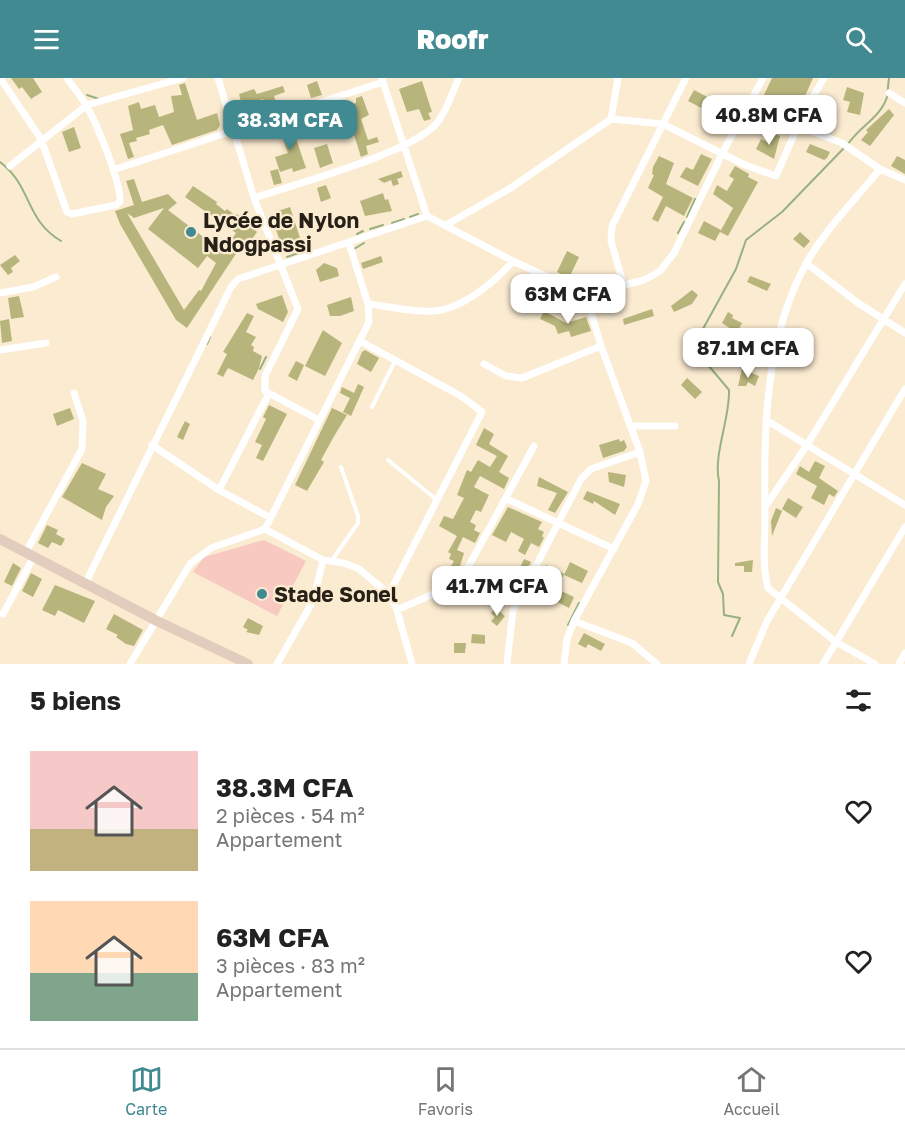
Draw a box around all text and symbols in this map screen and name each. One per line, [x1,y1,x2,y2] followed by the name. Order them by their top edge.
[30,23,63,56] icon: menu
[417,23,488,55] text: Roofr
[842,23,875,56] icon: search
[700,95,838,146] pin: 40.8M CFA
[221,100,359,151] pin: 38.3M CFA
[716,102,822,126] text: 40.8M CFA
[237,107,343,131] text: 38.3M CFA
[203,207,359,257] place label: Lycée de Nylon Ndogpassi
[184,225,198,239] marker: Lycée de Nylon Ndogpassi
[513,274,623,325] pin: 63M CFA
[525,281,612,305] text: 63M CFA
[679,328,817,379] pin: 87.1M CFA
[697,335,799,359] text: 87.1M CFA
[428,566,566,617] pin: 41.7M CFA
[446,573,548,597] text: 41.7M CFA
[274,581,398,607] place label: Stade Sonel
[255,587,269,601] marker: Stade Sonel
[842,684,875,717] icon: filters
[30,685,121,716] text: 5 biens
[216,772,353,803] text: 38.3M CFA
[78,775,150,847] icon: home
[842,795,875,828] icon: heart
[216,803,365,827] text: 2 pièces · 54 m²
[216,827,343,851] text: Appartement
[216,922,329,953] text: 63M CFA
[78,925,150,997] icon: home
[842,945,875,978] icon: heart
[216,953,365,977] text: 3 pièces · 83 m²
[216,977,343,1001] text: Appartement
[125,1063,167,1119] tab: Carte
[418,1063,473,1119] tab: Favoris
[723,1063,780,1119] tab: Accueil

